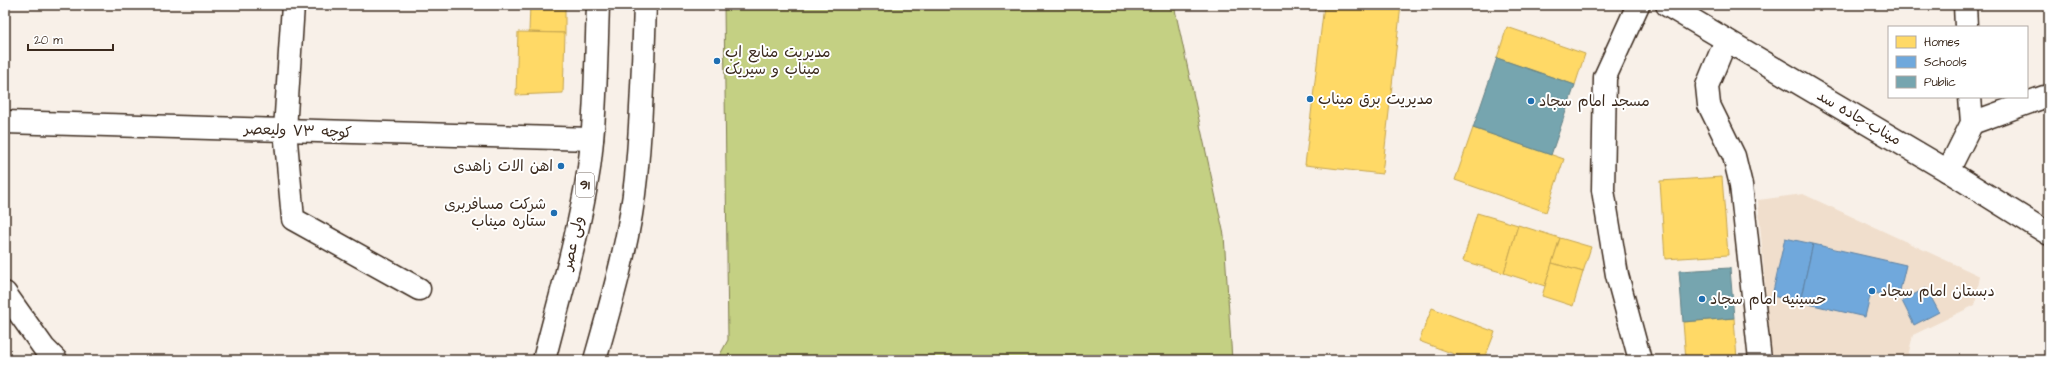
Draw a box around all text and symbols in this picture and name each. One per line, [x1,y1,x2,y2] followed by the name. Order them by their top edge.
[28,26,113,52] scale bar
[1888,26,2028,98] legend
[34,32,63,49] text: 20 m
[1924,34,1960,51] text: Homes
[725,42,831,80] place label: مدیریت منابع اب میناب و سیریک
[1924,54,1967,71] text: Schools
[712,56,722,66] marker: مدیریت منابع اب میناب و سیریک
[1924,74,1956,91] text: Public
[1813,85,1905,151] street label: میناب-جاده سد
[1318,89,1433,110] place label: مدیریت برق میناب
[1539,91,1650,112] place label: مسجد امام سجاد
[1305,94,1315,104] marker: مدیریت برق میناب
[1526,96,1536,106] marker: مسجد امام سجاد
[242,119,352,143] street label: کوچه ۷۳ ولیعصر
[453,156,553,177] place label: اهن الات زاهدی
[556,161,566,171] marker: اهن الات زاهدی
[576,173,594,197] road number: 91
[444,194,546,232] place label: شرکت مسافربری ستاره میناب
[549,208,559,218] marker: شرکت مسافربری ستاره میناب
[556,214,589,274] street label: ولی عصر
[1880,281,1995,302] place label: دبستان امام سجاد
[1867,286,1877,296] marker: دبستان امام سجاد
[1710,289,1827,310] place label: حسینیه امام سجاد
[1697,294,1707,304] marker: حسینیه امام سجاد

